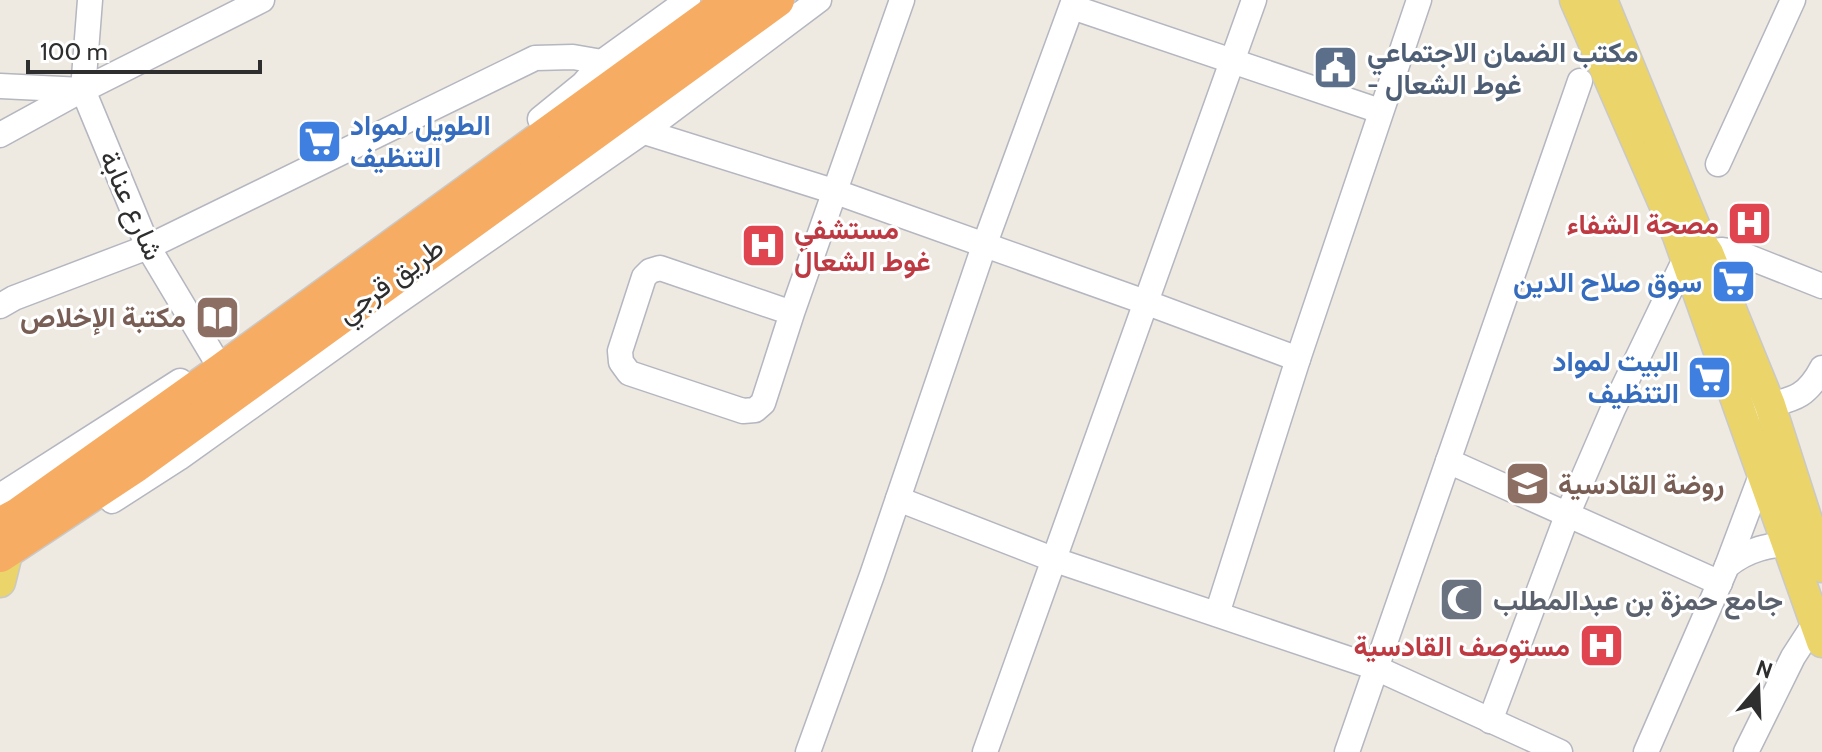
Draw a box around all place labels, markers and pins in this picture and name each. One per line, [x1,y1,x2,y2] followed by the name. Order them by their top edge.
[1367,35,1638,102] place label: مكتب الضمان الاجتماعي - غوط الشعال
[1312,44,1360,92] public building icon: مكتب الضمان الاجتماعي - غوط الشعال
[350,108,491,174] place label: الطويل لمواد التنظيف
[295,117,343,165] supermarket icon: الطويل لمواد التنظيف
[1726,200,1774,248] hospital icon: مصحة الشفاء
[1566,207,1719,241] place label: مصحة الشفاء
[794,212,931,279] place label: مستشفي غوط الشعال
[739,221,787,269] hospital icon: مستشفي غوط الشعال
[1709,258,1757,306] supermarket icon: سوق صلاح الدين
[1513,265,1702,301] place label: سوق صلاح الدين
[193,293,241,341] library icon: مكتبة الإخلاص
[20,300,186,336] place label: مكتبة الإخلاص
[1553,344,1679,410] place label: البيت لمواد التنظيف
[1686,353,1734,401] supermarket icon: البيت لمواد التنظيف
[1503,460,1551,508] school or university icon: روضة القادسية
[1558,467,1724,502] place label: روضة القادسية
[1438,576,1486,624] mosque icon: جامع حمزة بن عبدالمطلب
[1493,583,1783,620] place label: جامع حمزة بن عبدالمطلب
[1577,622,1625,670] hospital icon: مستوصف القادسية
[1354,629,1570,664] place label: مستوصف القادسية

